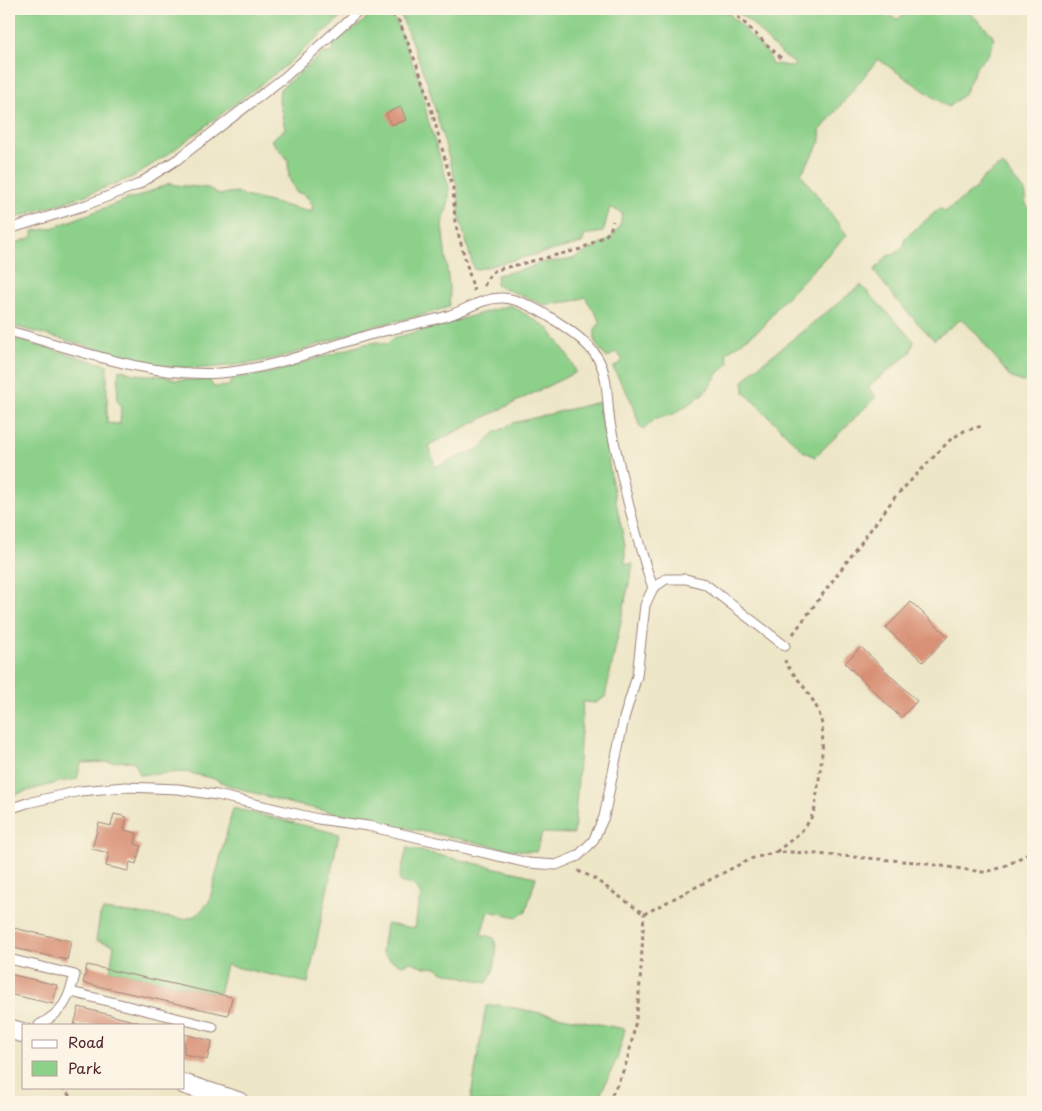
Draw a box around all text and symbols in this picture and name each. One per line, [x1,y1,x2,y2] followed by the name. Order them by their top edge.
[22,1024,185,1088] legend
[68,1030,104,1053] text: Road
[68,1056,102,1079] text: Park

